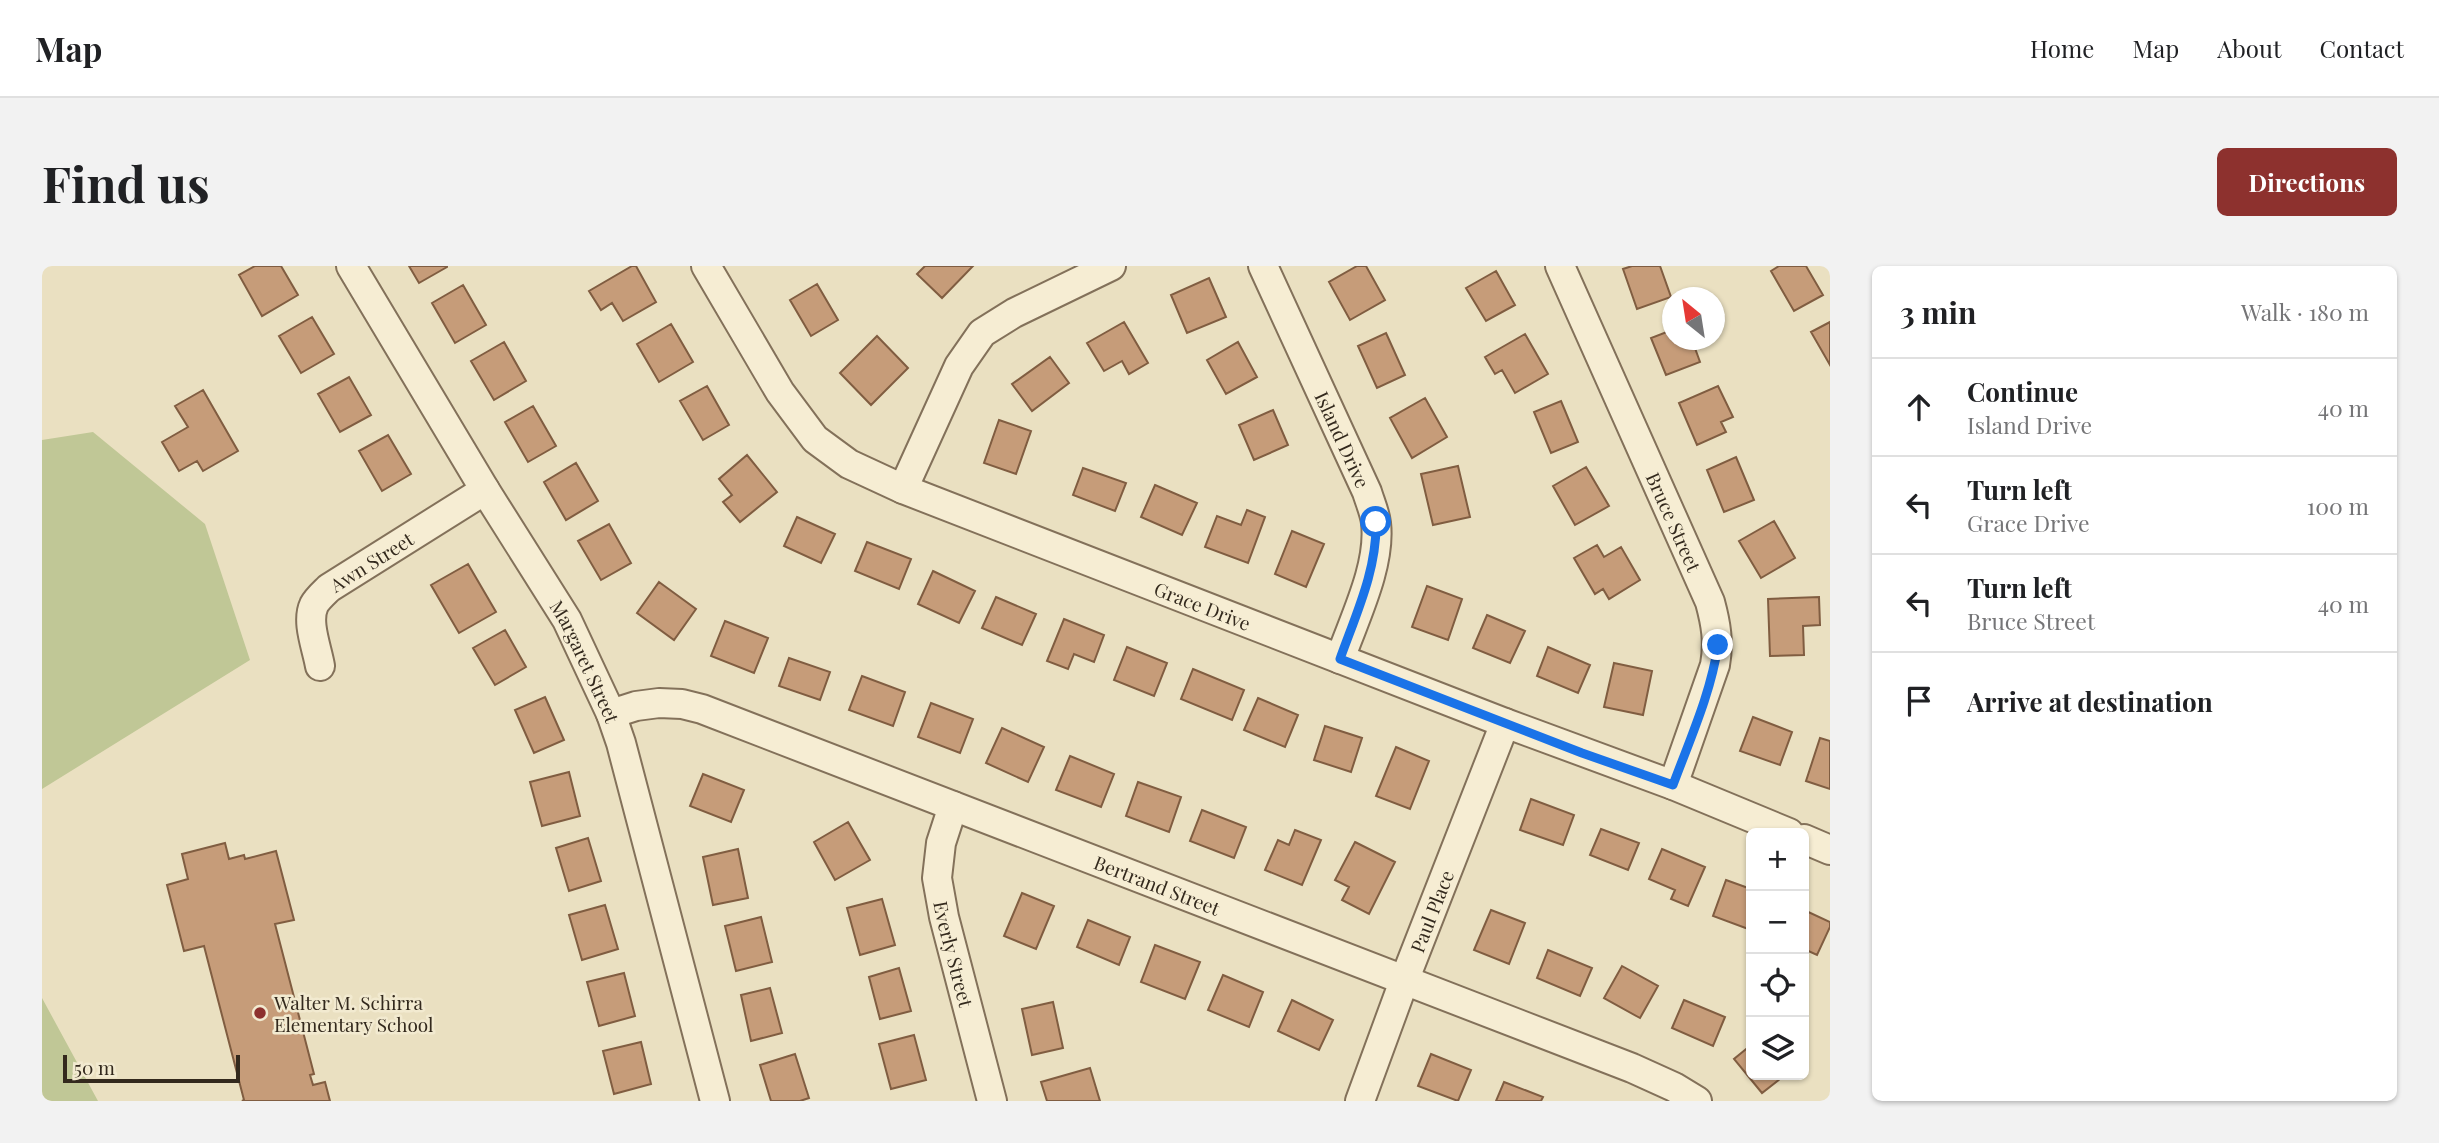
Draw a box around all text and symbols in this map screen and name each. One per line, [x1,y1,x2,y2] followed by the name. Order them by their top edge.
[35,26,102,70] text: Map
[2030,32,2094,64] text: Home
[2132,32,2179,64] text: Map
[2217,32,2281,64] text: About
[2319,32,2404,64] text: Contact
[2217,148,2397,216] button: Directions
[42,150,210,215] text: Find us
[1662,287,1725,350] north arrow
[1900,292,1976,332] text: 3 min
[2241,296,2369,327] text: Walk · 180 m
[1967,374,2078,409] text: Continue
[1309,387,1376,492] street label: Island Drive
[1900,388,1938,426] icon: ahead
[2318,392,2369,423] text: 40 m
[1967,409,2092,440] text: Island Drive
[1641,468,1708,576] street label: Bruce Street
[1967,472,2072,507] text: Turn left
[1900,486,1938,524] icon: left
[2307,490,2369,521] text: 100 m
[1360,506,1391,537] route start
[1967,507,2090,538] text: Grace Drive
[324,525,418,598] street label: Awn Street
[1967,570,2072,605] text: Turn left
[1151,575,1255,636] street label: Grace Drive
[1900,584,1938,622] icon: left
[2318,588,2369,619] text: 40 m
[545,595,626,726] street label: Margaret Street
[1967,605,2095,636] text: Bruce Street
[1702,629,1733,660] route end
[1900,682,1938,720] icon: arrive
[1967,684,2213,719] text: Arrive at destination
[1746,828,1809,1080] map controls
[1746,828,1809,891] button: +
[1091,849,1224,921] street label: Bertrand Street
[1404,866,1459,956] street label: Paul Place
[1746,891,1809,954] button: −
[928,899,980,1010] street label: Everly Street
[1746,954,1809,1017] button: locate
[273,989,434,1037] place label: Walter M. Schirra Elementary School
[252,1005,268,1021] marker: Walter M. Schirra Elementary School
[1746,1017,1809,1080] button: layers
[63,1052,240,1084] scale bar
[74,1054,115,1080] text: 50 m

